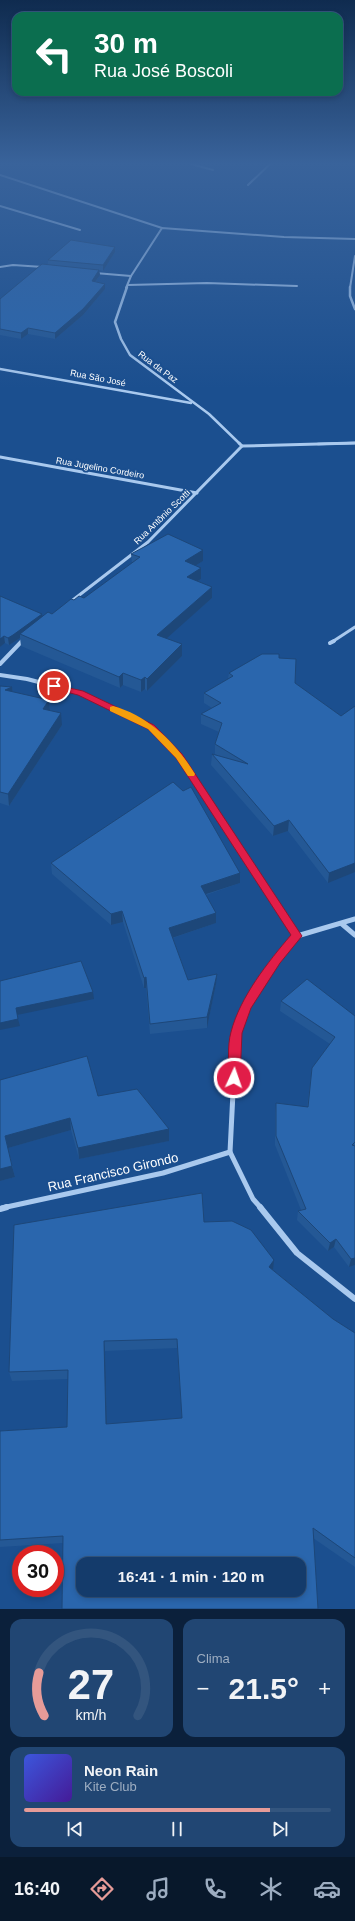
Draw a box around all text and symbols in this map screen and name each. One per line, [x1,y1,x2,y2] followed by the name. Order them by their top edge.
[28,28,80,80] icon: left
[94,28,158,59] text: 30 m
[94,61,233,81] text: Rua José Boscoli
[136,349,180,385] street label: Rua da Paz
[69,368,127,388] street label: Rua São José
[55,455,145,481] street label: Rua Jugelino Cordeiro
[132,488,192,546] street label: Rua Antônio Scotti
[37,669,71,703] pin
[43,675,65,697] icon: arrive
[213,1057,255,1099] position arrow
[46,1150,180,1194] street label: Rua Francisco Girondo
[12,1545,64,1597] speed limit sign: 30
[118,1568,264,1585] text: 16:41 · 1 min · 120 m
[197,1651,230,1666] text: Clima
[68,1661,114,1708] text: 27
[229,1672,299,1705] text: 21.5°
[197,1676,209,1701] text: −
[318,1676,331,1701] text: +
[76,1707,107,1723] text: km/h
[84,1762,158,1779] text: Neon Rain
[84,1779,137,1794] text: Kite Club
[64,1818,86,1840] icon: previous
[166,1818,188,1840] icon: pause
[269,1818,291,1840] icon: next
[88,1875,116,1903] icon: directions
[144,1875,172,1903] icon: music
[201,1875,229,1903] icon: phone
[257,1875,285,1903] icon: climate
[313,1875,341,1903] icon: car
[14,1879,60,1899] text: 16:40

